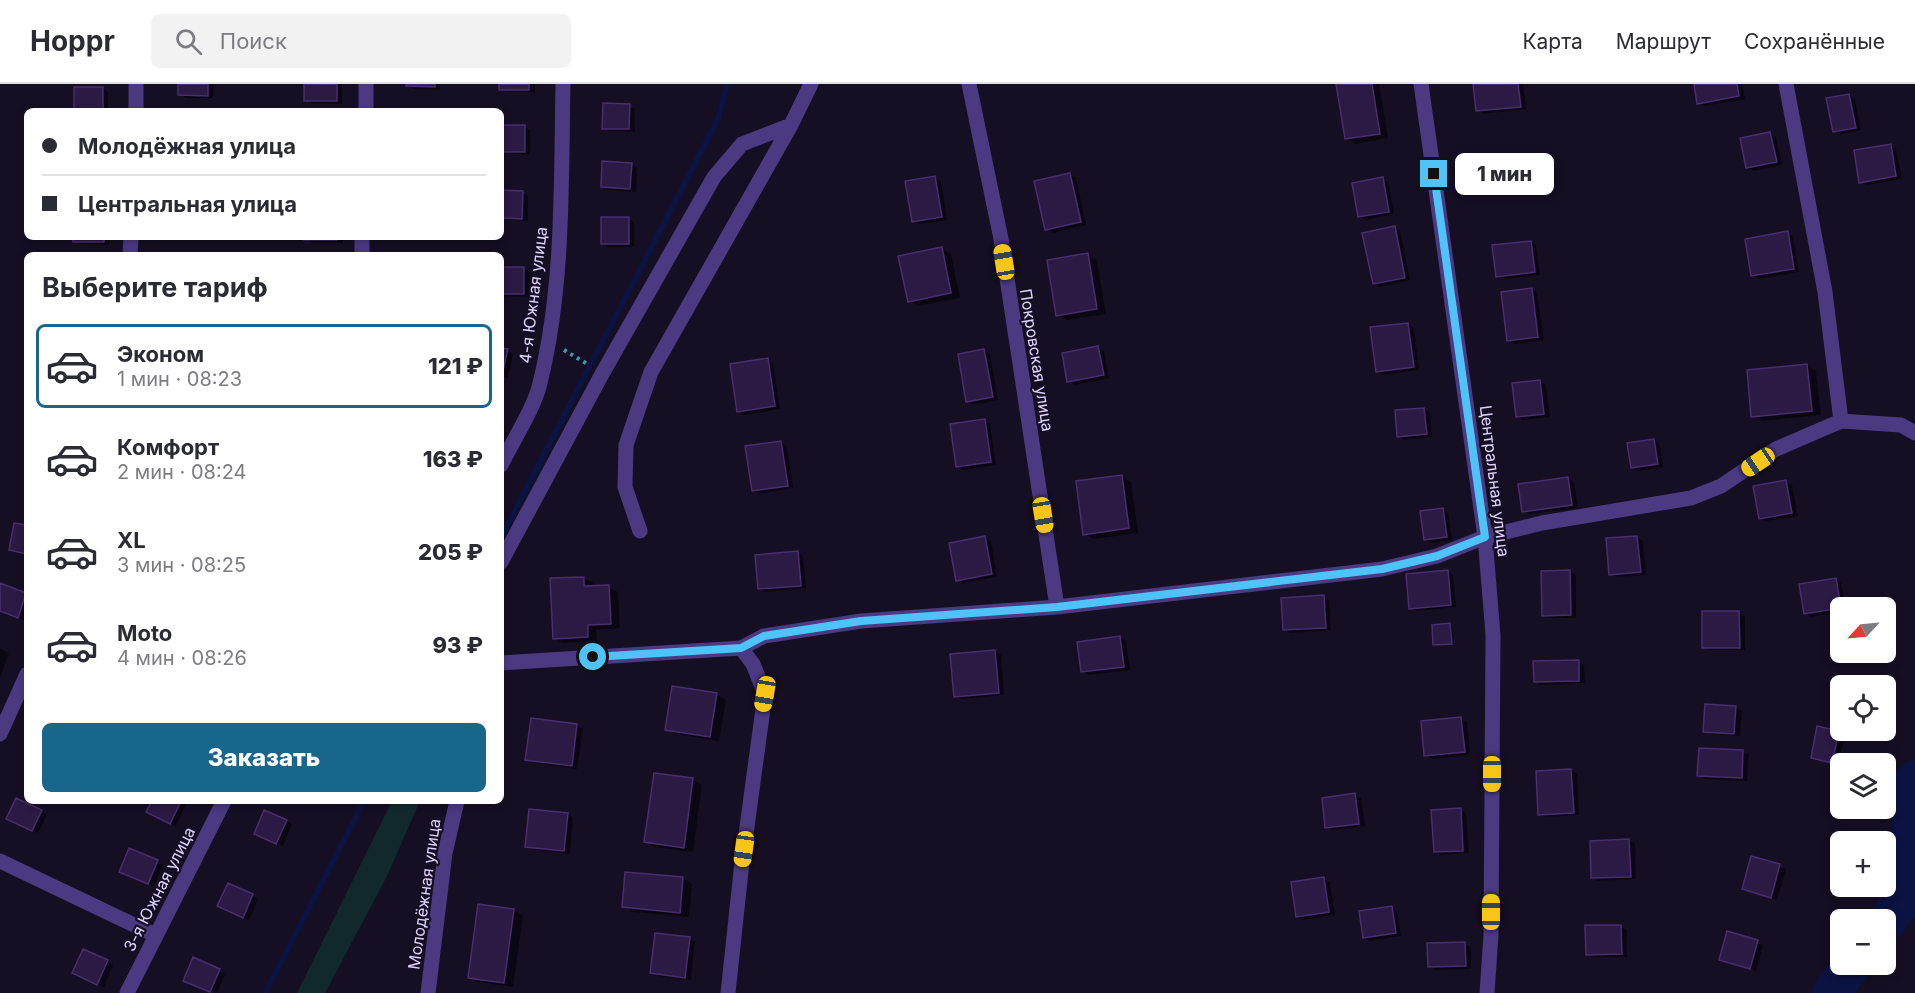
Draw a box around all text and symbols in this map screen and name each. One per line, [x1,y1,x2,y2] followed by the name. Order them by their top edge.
[151,14,571,68] search box
[30,24,115,58] text: Hoppr
[172,25,205,58] icon: search
[220,28,287,54] text: Поиск
[1522,29,1583,54] text: Карта
[1616,29,1711,54] text: Маршрут
[1744,29,1885,54] text: Сохранённые
[78,133,296,159] text: Молодёжная улица
[1455,153,1554,195] callout: 1 мин
[1420,160,1447,187] route end
[1477,162,1532,186] text: 1 мин
[78,191,297,217] text: Центральная улица
[515,226,551,364] street label: 4-я Южная улица
[992,243,1016,281] car
[42,271,268,304] text: Выберите тариф
[1016,287,1058,433] street label: Покровская улица
[45,339,99,393] icon: car
[117,341,204,367] text: Эконом
[428,353,483,379] text: 121 ₽
[117,367,242,391] text: 1 мин · 08:23
[1476,404,1514,558] street label: Центральная улица
[45,432,99,486] icon: car
[117,434,219,460] text: Комфорт
[1738,444,1778,480] car
[423,446,483,472] text: 163 ₽
[117,460,246,484] text: 2 мин · 08:24
[1031,496,1055,534] car
[45,525,99,579] icon: car
[117,527,146,553] text: XL
[418,539,483,565] text: 205 ₽
[117,553,246,577] text: 3 мин · 08:25
[1830,597,1896,663] north arrow
[1830,597,1896,975] map controls
[45,618,99,672] icon: car
[117,620,172,646] text: Moto
[433,632,483,658] text: 93 ₽
[579,643,606,670] route start
[117,646,247,670] text: 4 мин · 08:26
[753,675,777,713] car
[1830,675,1896,741] button: locate
[42,723,486,792] button: Заказать
[1830,753,1896,819] button: layers
[1483,756,1501,792] car
[404,817,444,971] street label: Молодёжная улица
[119,823,199,955] street label: 3-я Южная улица
[733,830,755,868] car
[1830,831,1896,897] button: +
[1482,894,1500,930] car
[1830,909,1896,975] button: −

